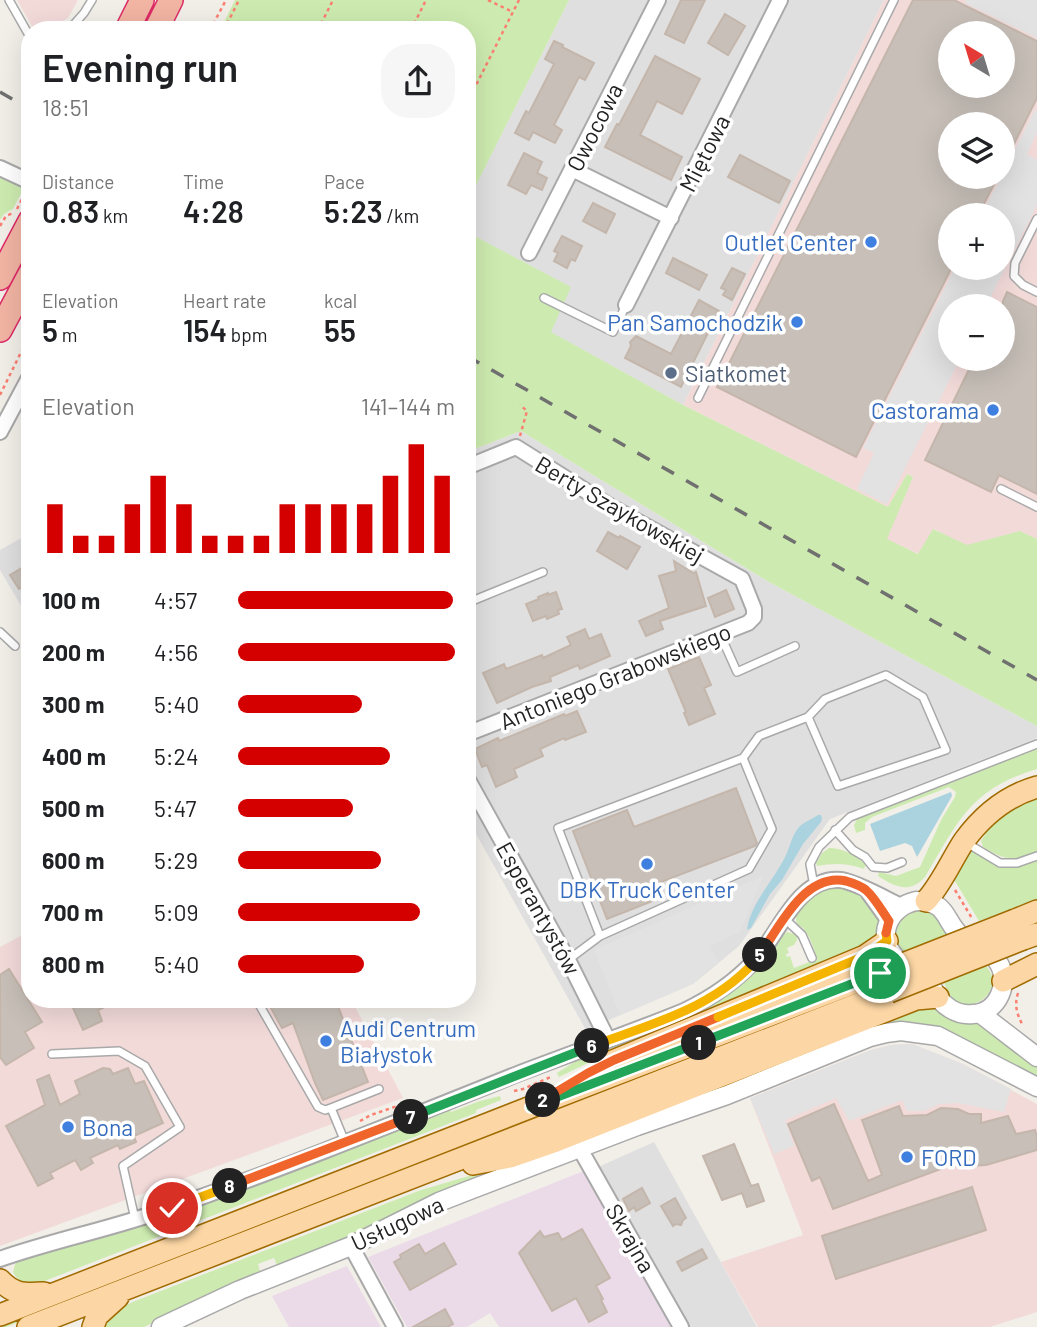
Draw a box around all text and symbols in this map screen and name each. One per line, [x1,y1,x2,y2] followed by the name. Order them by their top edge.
[938,21,1015,98] north arrow
[938,21,1015,371] map controls
[42,44,238,90] text: Evening run
[381,44,455,118] button: share
[560,78,628,176] street label: Owocowa
[42,93,89,121] text: 18:51
[673,110,735,196] street label: Miętowa
[938,112,1015,189] button: layers
[42,170,114,193] text: Distance
[183,170,224,193] text: Time
[324,170,365,193] text: Pace
[42,193,99,229] text: 0.83
[183,193,244,229] text: 4:28
[324,193,383,229] text: 5:23
[938,203,1015,280] button: +
[99,204,128,227] text: km
[383,204,419,227] text: /km
[724,228,858,256] place label: Outlet Center
[863,234,879,250] marker: Outlet Center
[42,289,119,312] text: Elevation
[183,289,266,312] text: Heart rate
[324,289,357,312] text: kcal
[938,294,1015,371] button: −
[607,308,783,336] place label: Pan Samochodzik
[42,312,58,348] text: 5
[183,312,227,348] text: 154
[324,312,356,348] text: 55
[789,314,805,330] marker: Pan Samochodzik
[58,323,77,346] text: m
[227,323,267,346] text: bpm
[685,359,787,387] place label: Siatkomet
[663,365,679,381] marker: Siatkomet
[42,392,135,420] text: Elevation
[361,392,455,420] text: 141–144 m
[871,396,979,424] place label: Castorama
[985,402,1001,418] marker: Castorama
[531,449,709,569] street label: Berty Szaykowskiej
[42,586,100,614] text: 100 m
[154,586,197,614] text: 4:57
[495,617,735,735] street label: Antoniego Grabowskiego
[42,638,105,666] text: 200 m
[154,638,198,666] text: 4:56
[42,690,104,718] text: 300 m
[154,690,199,718] text: 5:40
[42,742,106,770] text: 400 m
[154,742,199,770] text: 5:24
[42,794,104,822] text: 500 m
[154,794,196,822] text: 5:47
[491,836,587,980] street label: Esperantystów
[42,846,104,874] text: 600 m
[154,846,198,874] text: 5:29
[639,856,655,872] marker: DBK Truck Center
[559,875,735,903] place label: DBK Truck Center
[42,898,103,926] text: 700 m
[154,898,199,926] text: 5:09
[742,937,778,972] pin: 5
[754,943,765,966] text: 5
[850,943,910,1003] pin
[42,950,104,978] text: 800 m
[154,950,199,978] text: 5:40
[861,954,899,992] icon: arrive
[340,1014,476,1068] place label: Audi Centrum Białystok
[682,1026,716,1060] pin: 1
[574,1028,610,1064] pin: 6
[695,1031,702,1054] text: 1
[318,1033,334,1049] marker: Audi Centrum Białystok
[586,1034,597,1057] text: 6
[526,1082,560,1118] pin: 2
[537,1088,548,1111] text: 2
[394,1100,428,1134] pin: 7
[406,1105,415,1128] text: 7
[82,1113,133,1141] place label: Bona
[60,1119,76,1135] marker: Bona
[921,1143,977,1171] place label: FORD
[899,1149,915,1165] marker: FORD
[212,1168,247,1204] pin: 8
[224,1174,235,1197] text: 8
[142,1178,202,1238] pin
[153,1189,191,1227] icon: check
[346,1189,448,1257] street label: Usługowa
[600,1199,662,1277] street label: Skrajna

